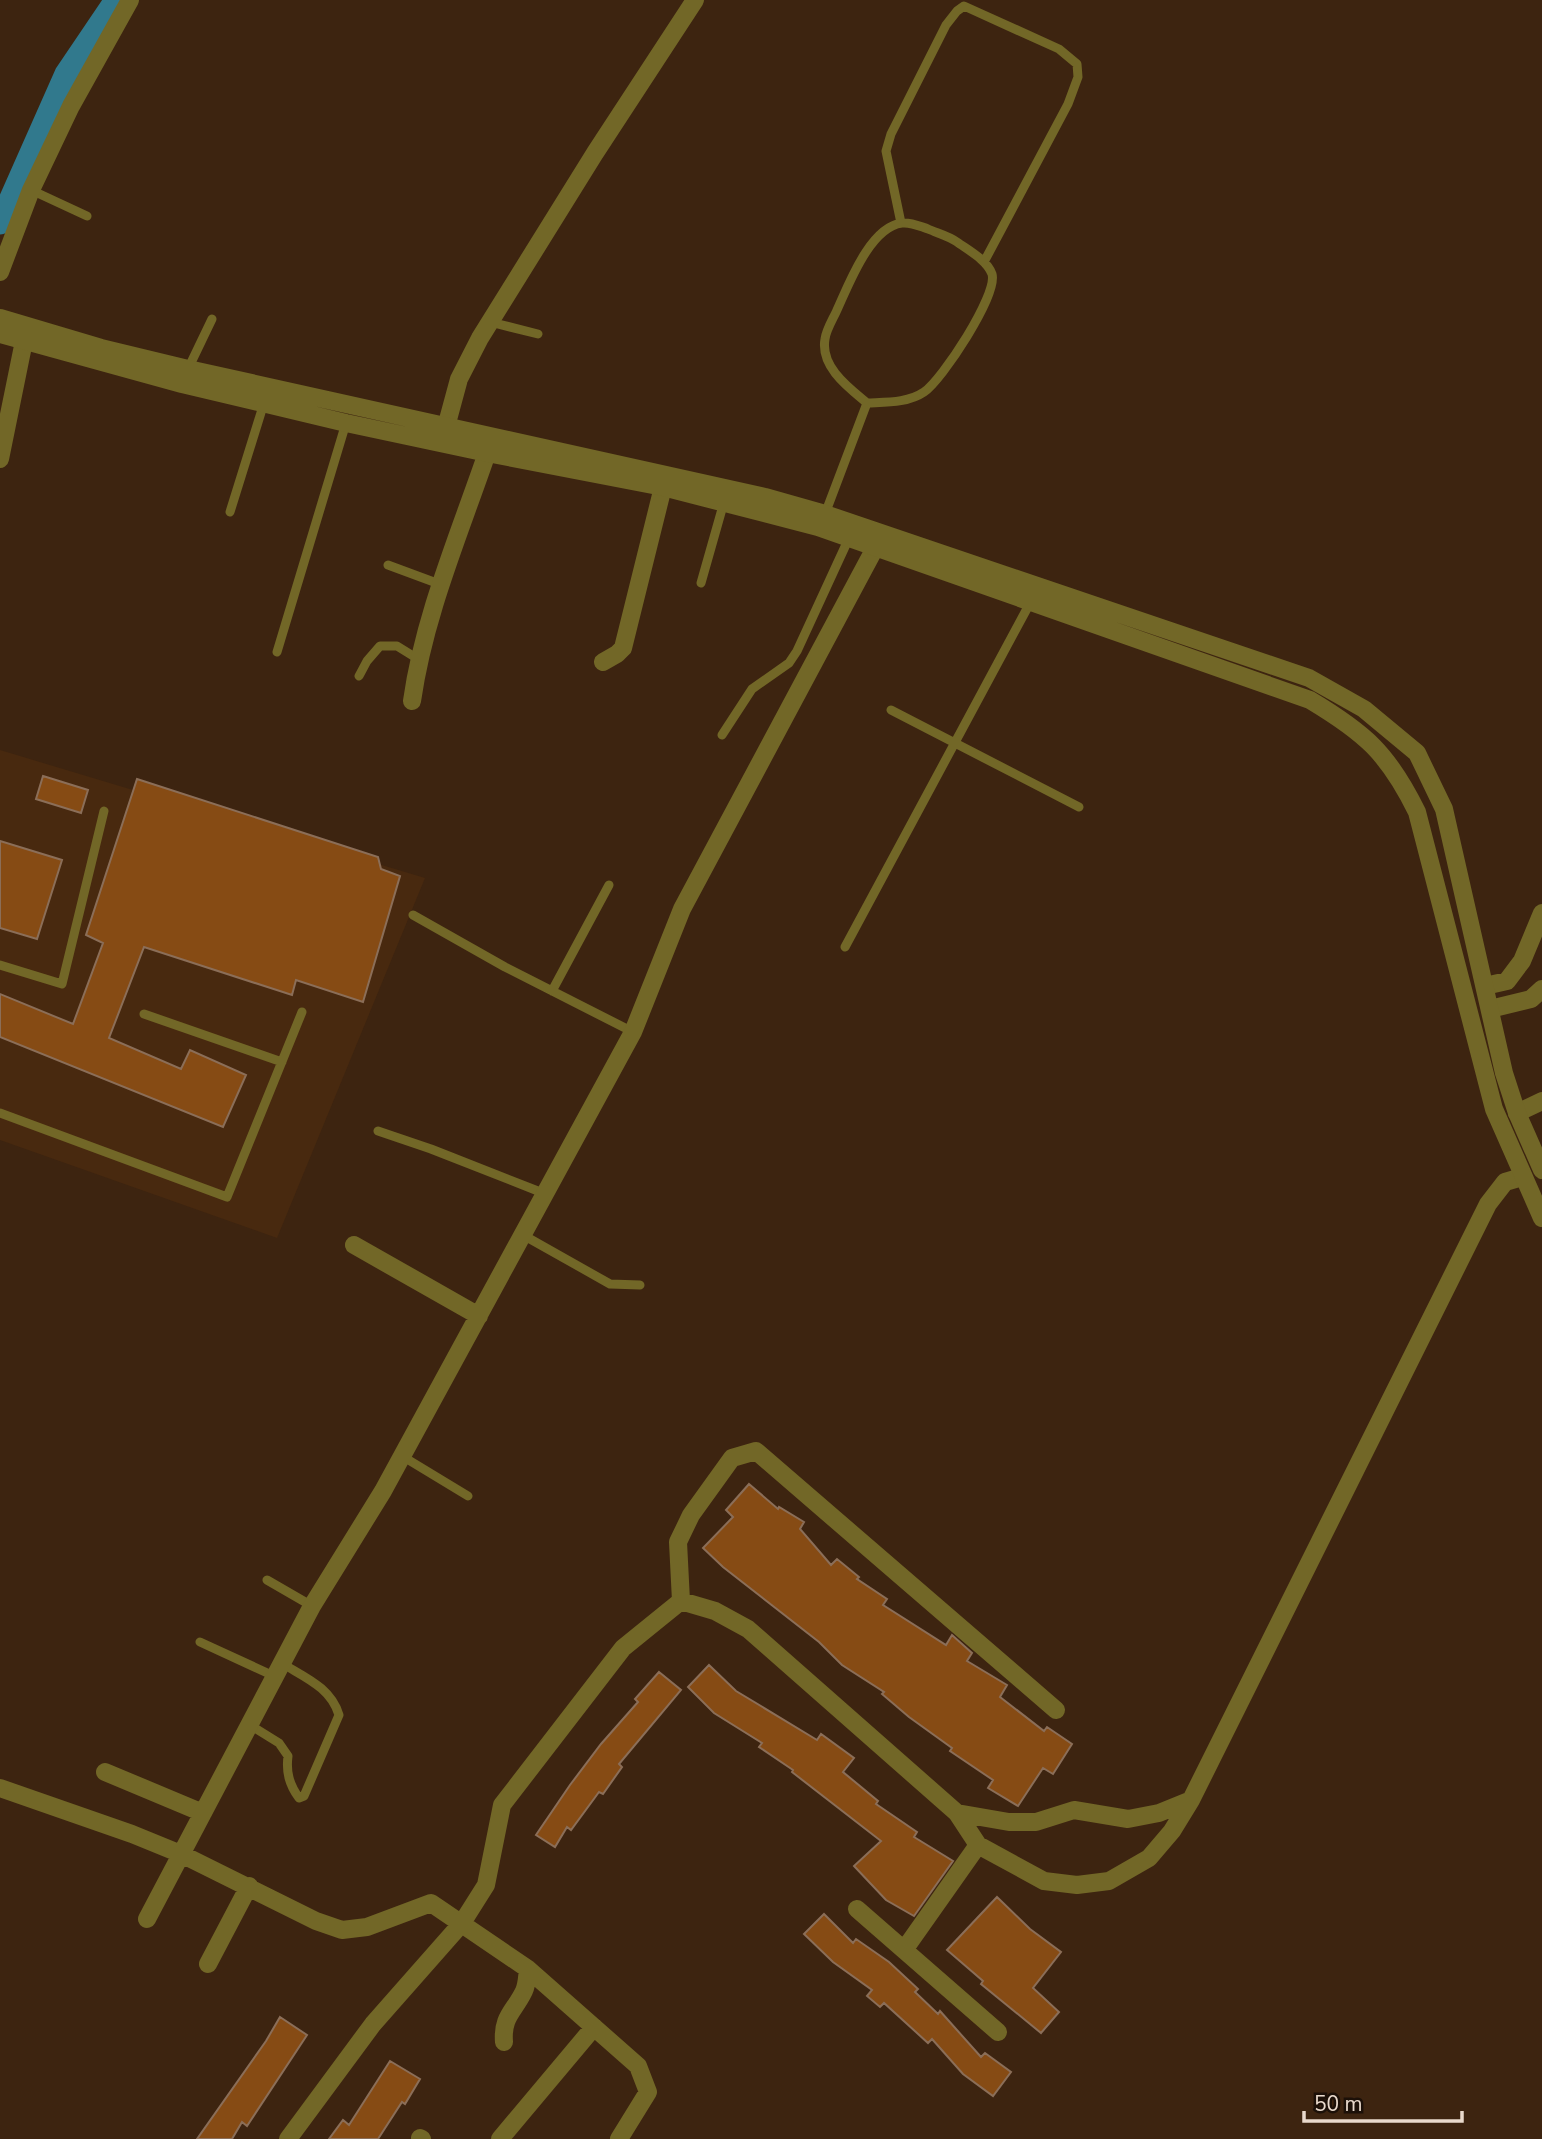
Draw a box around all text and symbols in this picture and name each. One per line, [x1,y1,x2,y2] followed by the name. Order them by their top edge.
[1304,2080,1462,2124] scale bar
[1314,2090,1363,2118] text: 50 m

